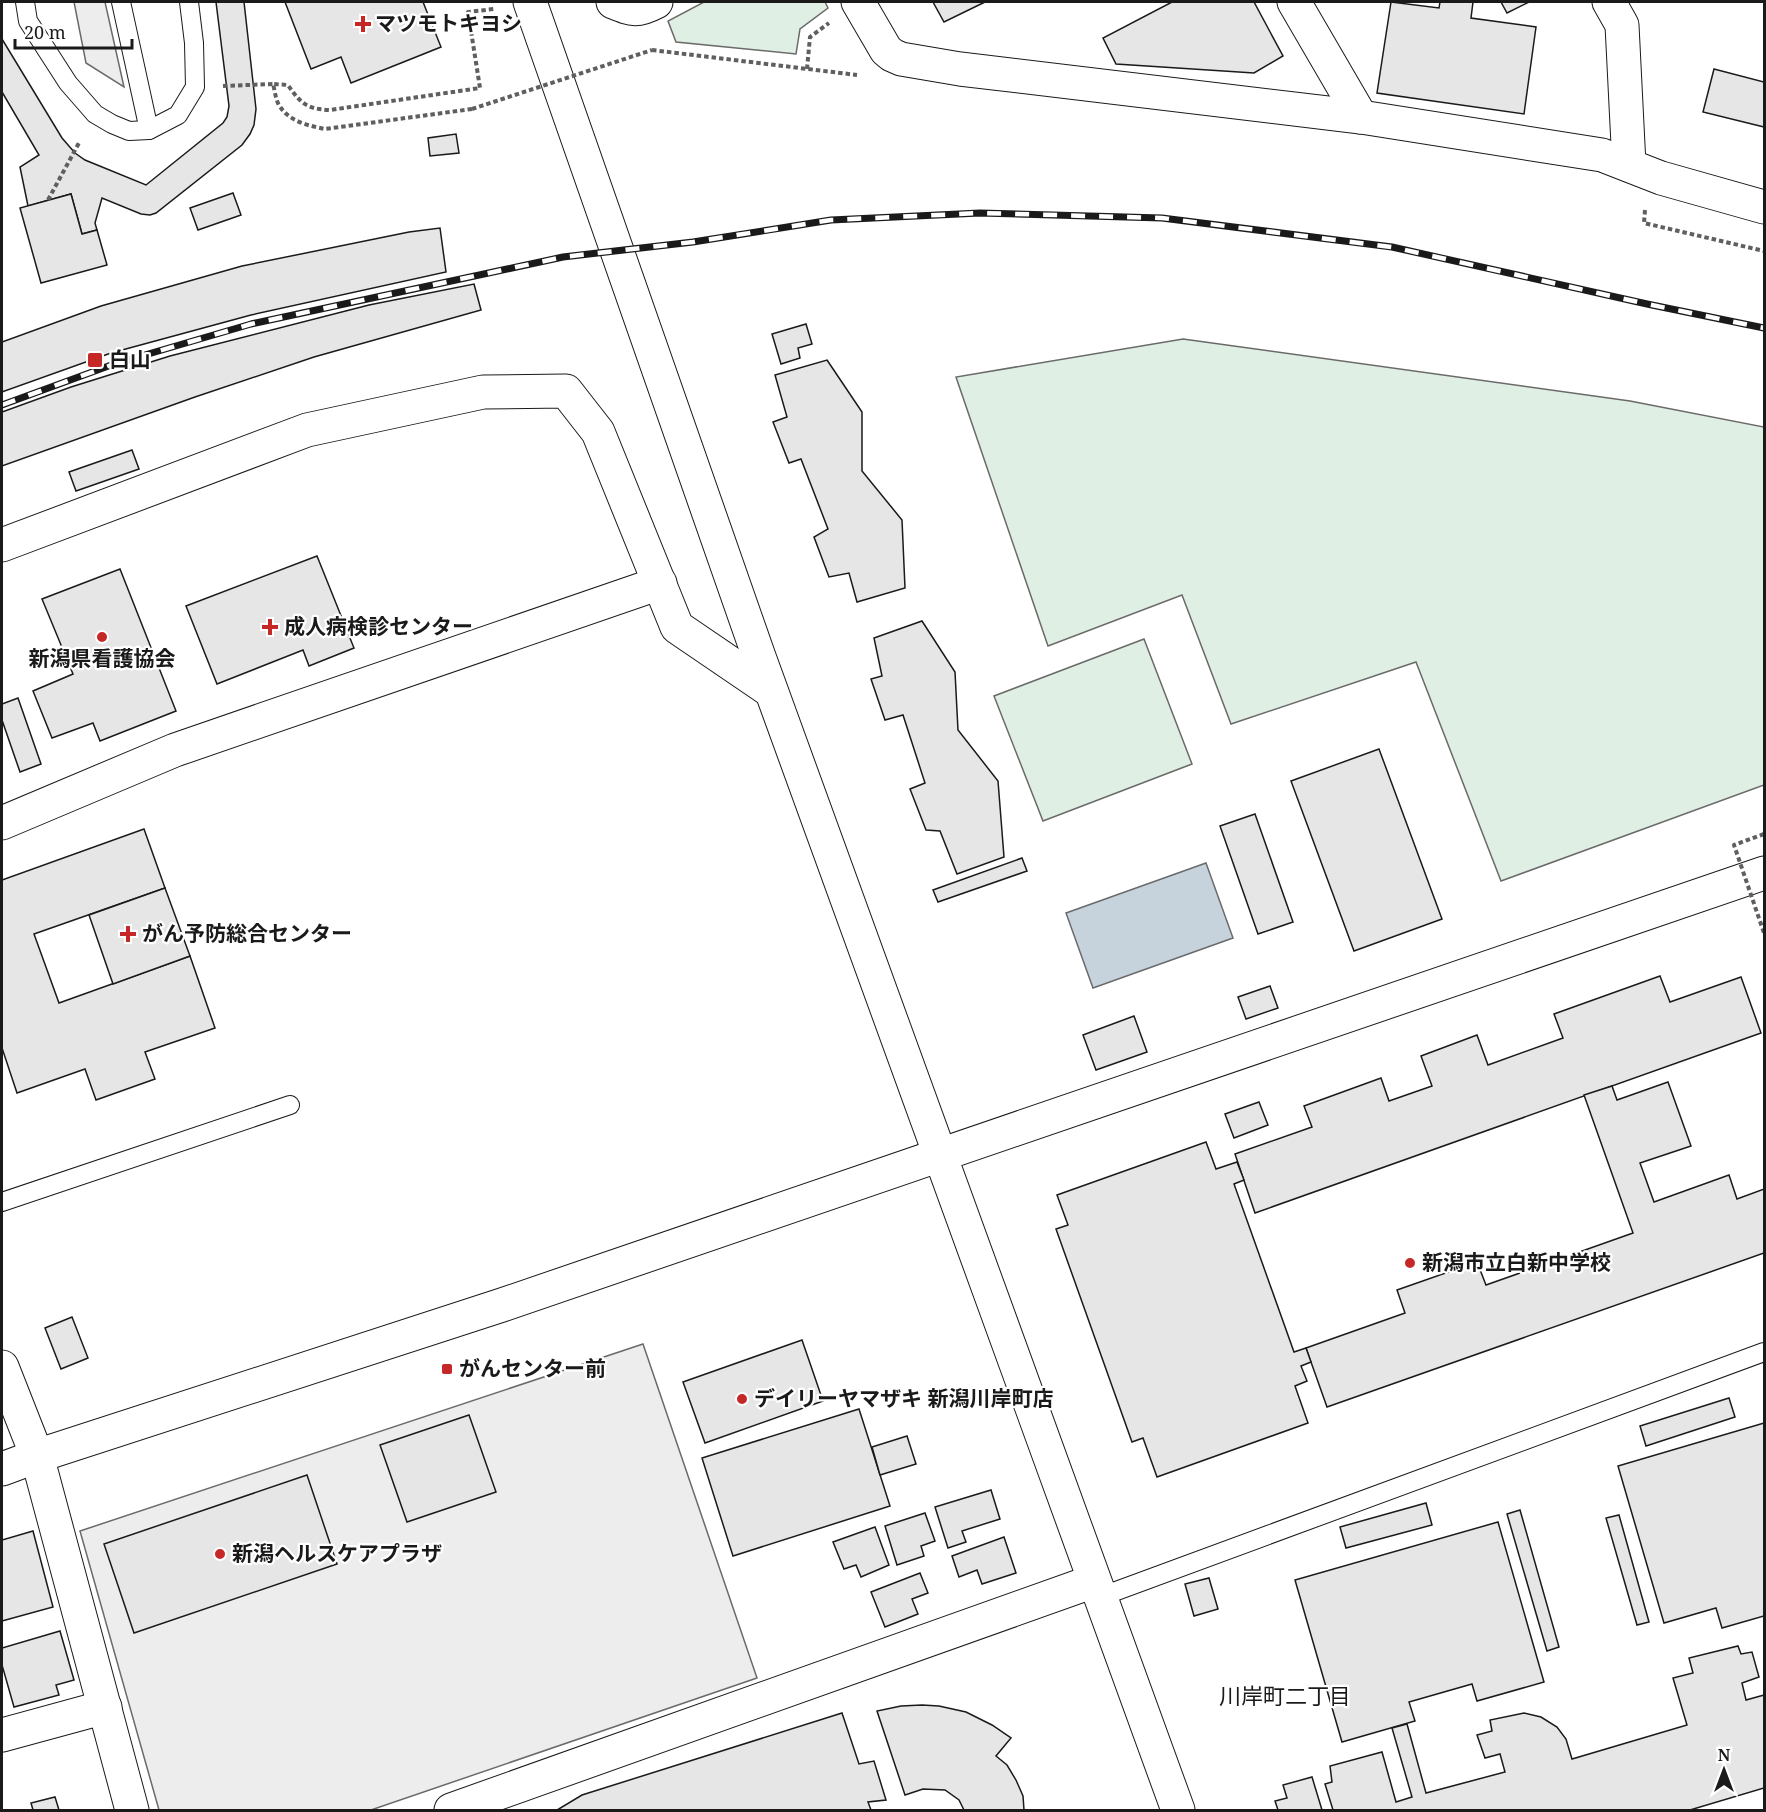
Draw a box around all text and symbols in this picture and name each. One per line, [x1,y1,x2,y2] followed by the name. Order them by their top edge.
[375,9,522,37] place label: マツモトキヨシ
[15,12,132,50] scale bar
[356,17,370,31] marker: マツモトキヨシ
[24,20,66,44] text: 20 m
[109,345,151,373] place label: 白山
[86,351,104,369] marker: 白山
[284,612,473,640] place label: 成人病検診センター
[261,618,279,636] marker: 成人病検診センター
[95,630,109,644] marker: 新潟県看護協会
[29,644,176,672] place label: 新潟県看護協会
[142,919,352,947] place label: がん予防総合センター
[119,925,137,943] marker: がん予防総合センター
[1422,1248,1611,1276] place label: 新潟市立白新中学校
[1403,1256,1417,1270] marker: 新潟市立白新中学校
[459,1354,606,1382] place label: がんセンター前
[440,1362,454,1376] marker: がんセンター前
[754,1384,1053,1412] place label: デイリーヤマザキ 新潟川岸町店
[735,1392,749,1406] marker: デイリーヤマザキ 新潟川岸町店
[232,1539,442,1567] place label: 新潟ヘルスケアプラザ
[213,1547,227,1561] marker: 新潟ヘルスケアプラザ
[1219,1680,1351,1710] district label: 川岸町二丁目
[1694,1740,1754,1800] north arrow
[1718,1744,1731,1766] text: N

